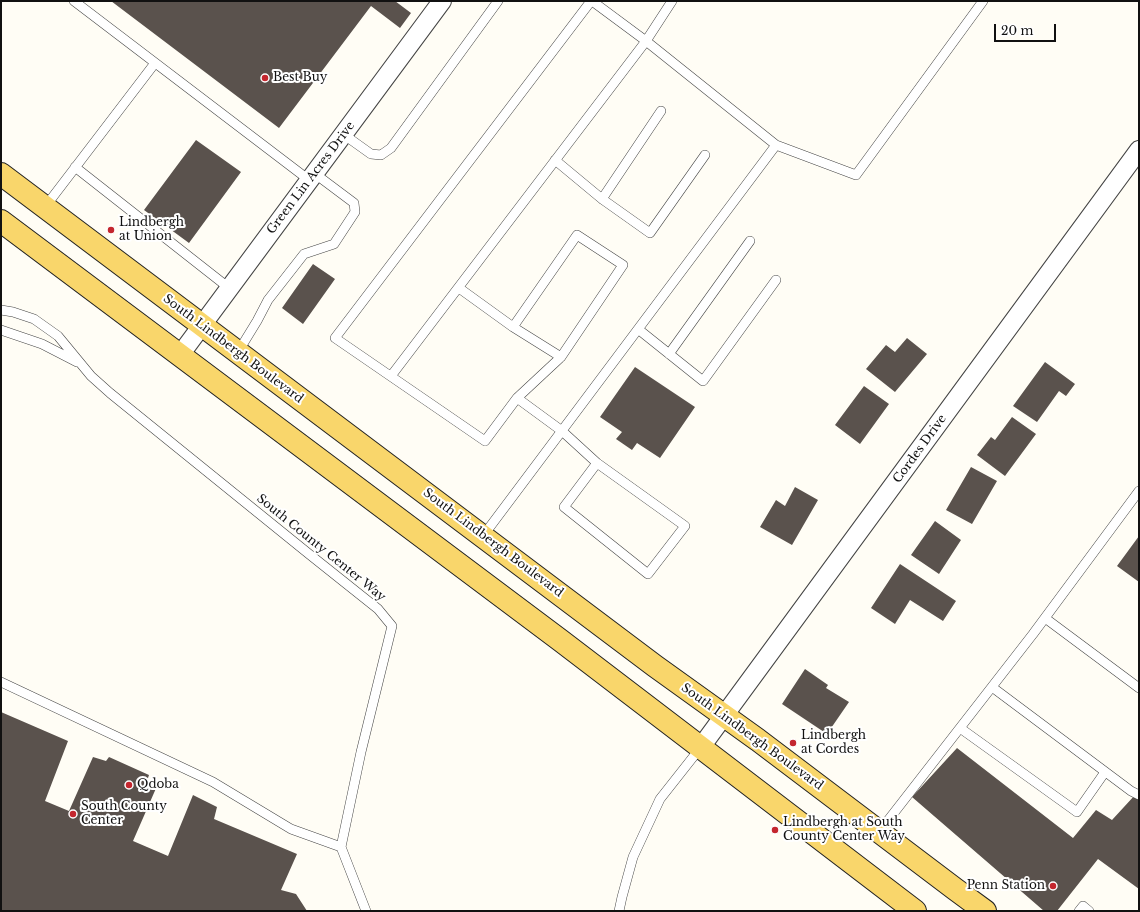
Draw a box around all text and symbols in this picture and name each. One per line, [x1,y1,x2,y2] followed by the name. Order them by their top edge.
[996,16,1058,42] scale bar
[1001,23,1033,38] text: 20 m
[273,71,327,85] place label: Best Buy
[260,73,270,83] marker: Best Buy
[264,119,358,237] street label: Green Lin Acres Drive
[119,216,184,244] place label: Lindbergh at Union
[106,225,116,235] marker: Lindbergh at Union
[160,292,306,406] street label: South Lindbergh Boulevard
[890,412,950,486] street label: Cordes Drive
[420,486,566,600] street label: South Lindbergh Boulevard
[254,492,388,604] street label: South County Center Way
[678,681,826,793] street label: South Lindbergh Boulevard
[801,729,866,757] place label: Lindbergh at Cordes
[788,738,798,748] marker: Lindbergh at Cordes
[137,778,179,792] place label: Qdoba
[124,780,134,790] marker: Qdoba
[81,800,167,828] place label: South County Center
[68,809,78,819] marker: South County Center
[783,816,905,844] place label: Lindbergh at South County Center Way
[770,825,780,835] marker: Lindbergh at South County Center Way
[967,879,1045,893] place label: Penn Station
[1048,881,1058,891] marker: Penn Station

